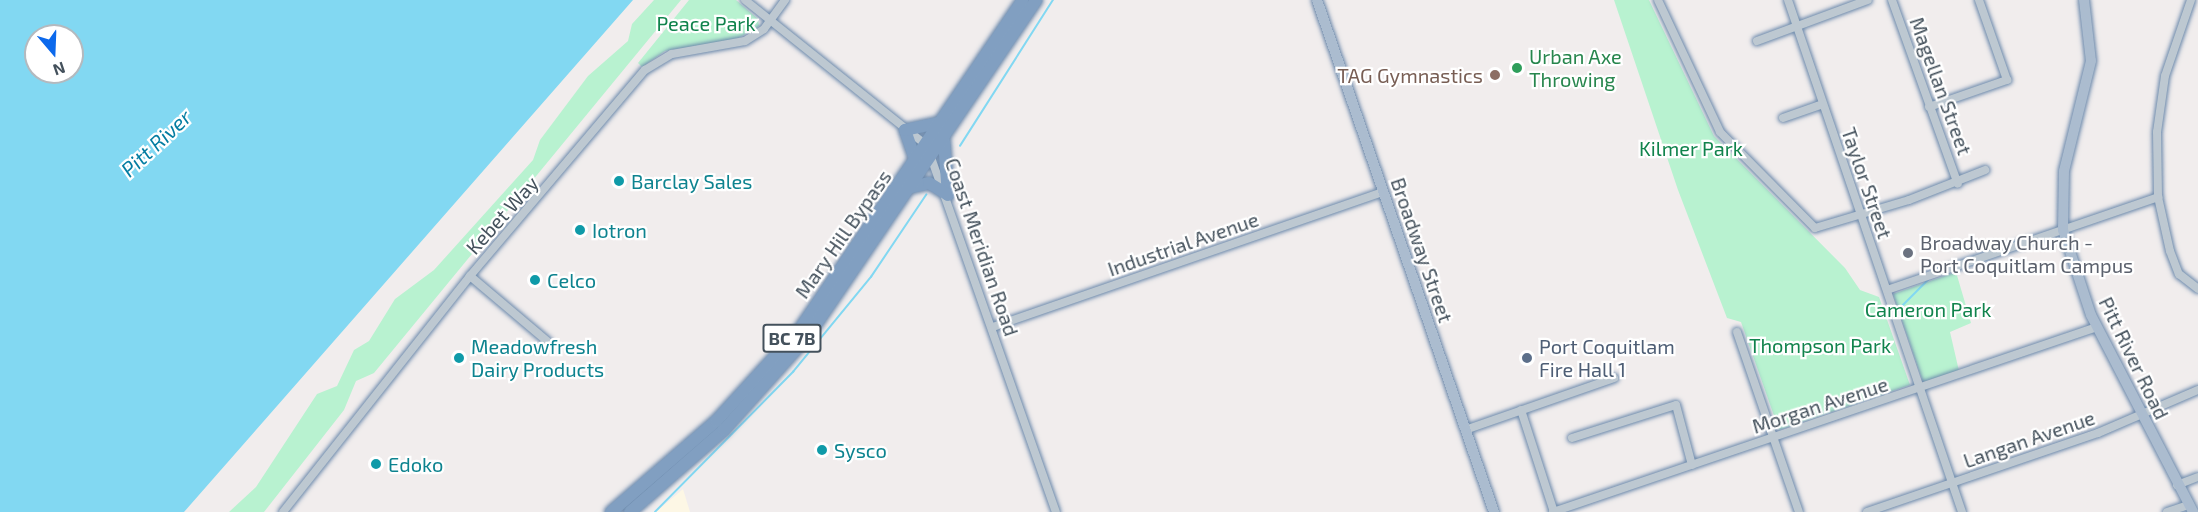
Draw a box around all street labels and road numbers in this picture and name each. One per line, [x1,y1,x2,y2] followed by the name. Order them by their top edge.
[1905,14,1977,158] street label: Magellan Street
[1837,124,1897,242] street label: Taylor Street
[940,155,1024,339] street label: Coast Meridian Road
[790,165,896,303] street label: Mary Hill Bypass
[461,171,543,259] street label: Kebet Way
[1386,174,1458,326] street label: Broadway Street
[1104,207,1262,281] street label: Industrial Avenue
[2094,293,2174,423] street label: Pitt River Road
[762,323,822,353] road number: BC 7B
[1749,372,1891,438] street label: Morgan Avenue
[1960,405,2098,473] street label: Langan Avenue

